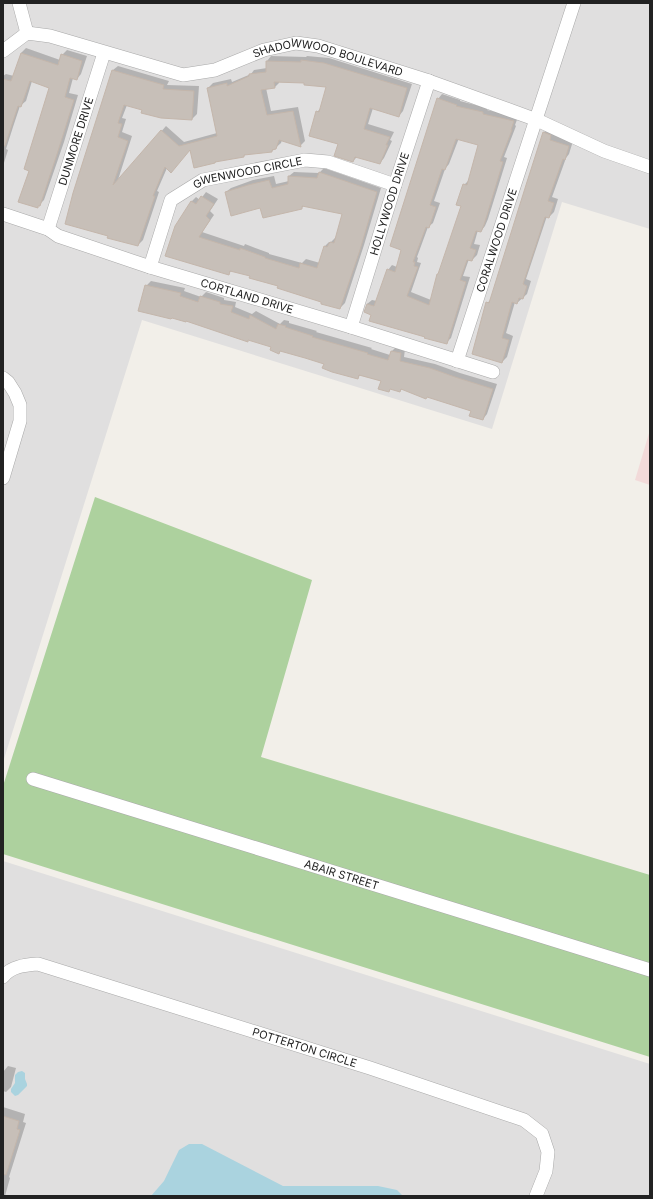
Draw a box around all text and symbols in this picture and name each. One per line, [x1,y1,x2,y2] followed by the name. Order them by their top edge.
[251,35,405,79] street label: SHADOWWOOD BOULEVARD
[55,95,96,187] street label: DUNMORE DRIVE
[367,151,412,257] street label: HOLLYWOOD DRIVE
[190,154,303,192] street label: GWENWOOD CIRCLE
[473,187,520,294] street label: CORALWOOD DRIVE
[199,276,295,316] street label: CORTLAND DRIVE
[303,856,380,893] street label: ABAIR STREET
[251,1025,359,1070] street label: POTTERTON CIRCLE

